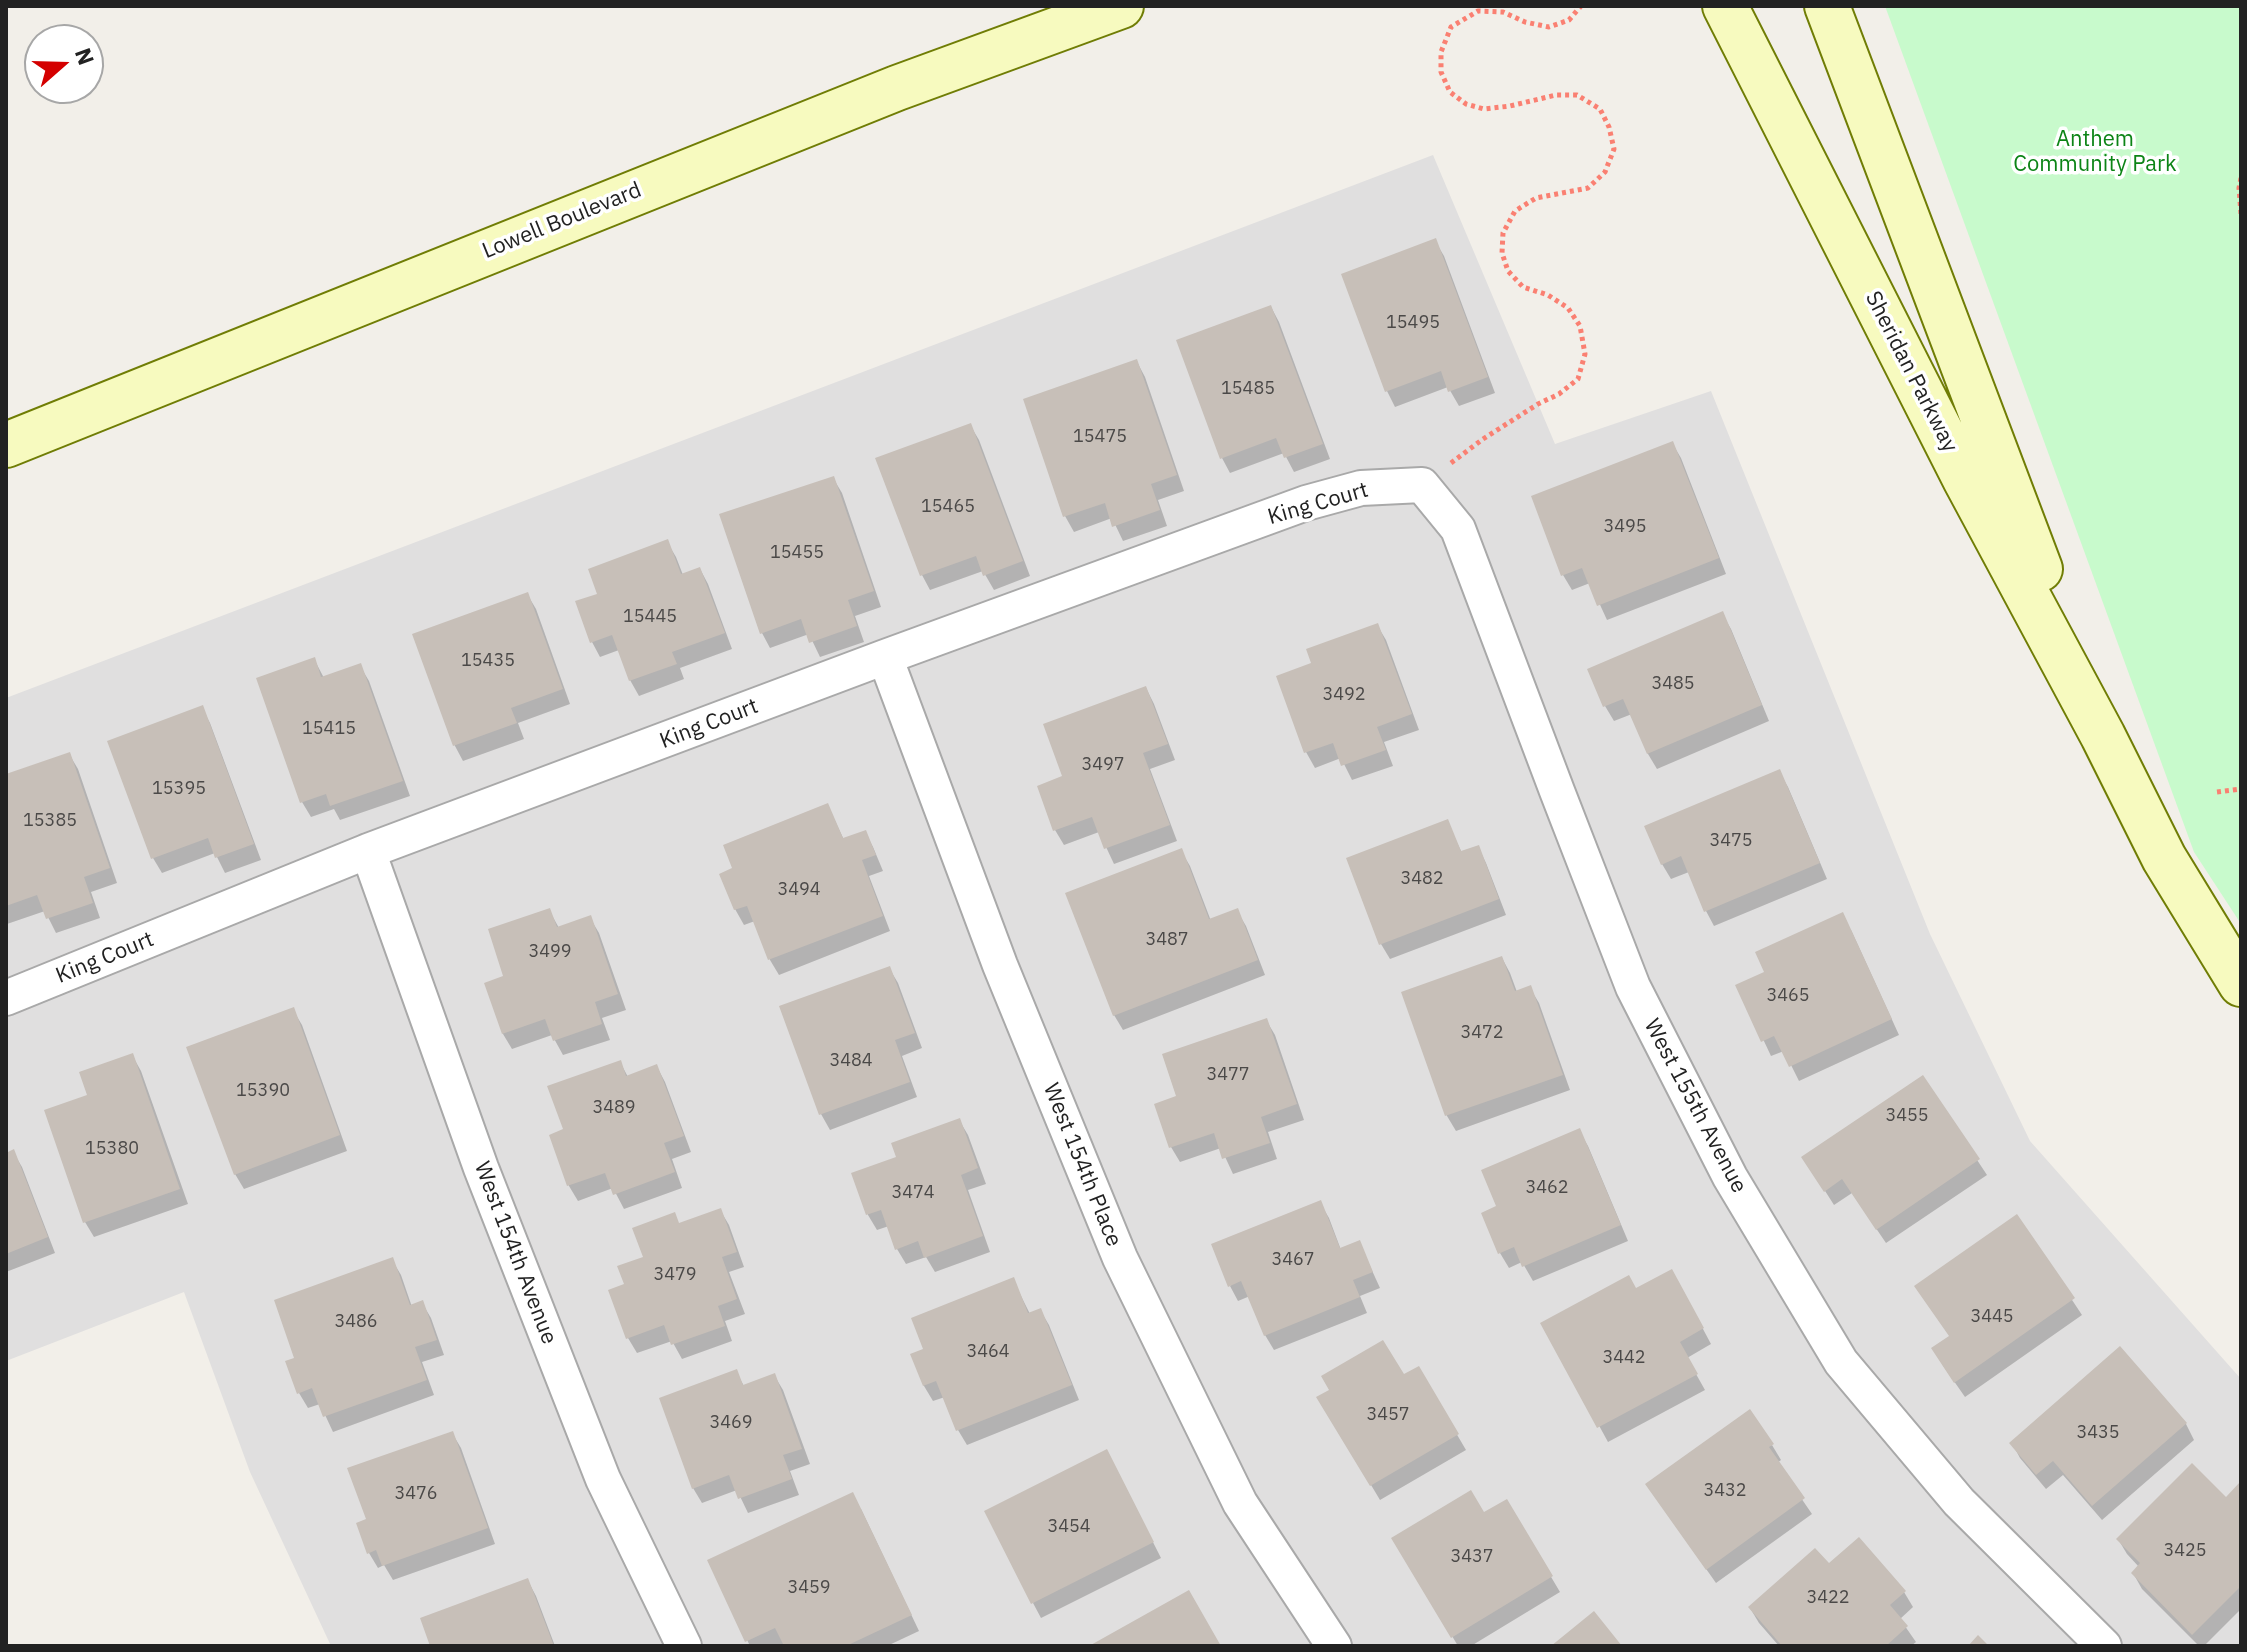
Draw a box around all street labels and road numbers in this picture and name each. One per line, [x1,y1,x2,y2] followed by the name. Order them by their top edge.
[479,177,645,265] street label: Lowell Boulevard
[1859,287,1963,457] street label: Sheridan Parkway
[1265,477,1371,531] street label: King Court
[656,693,762,755] street label: King Court
[52,926,158,990] street label: King Court
[1638,1014,1752,1198] street label: West 155th Avenue
[1037,1079,1127,1251] street label: West 154th Place
[468,1158,562,1348] street label: West 154th Avenue

